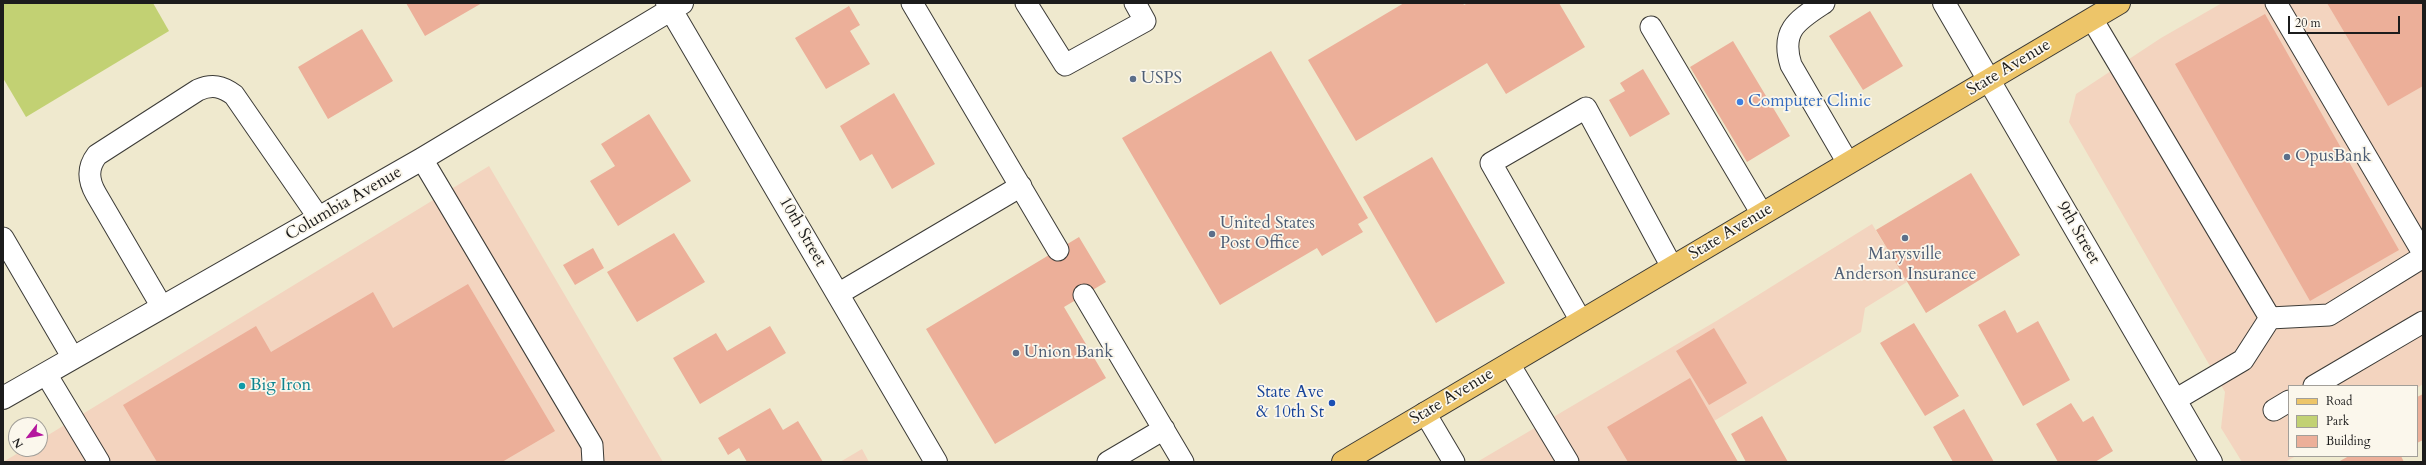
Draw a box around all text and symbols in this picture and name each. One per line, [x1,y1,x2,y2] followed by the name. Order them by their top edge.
[2290,8,2402,34] scale bar
[2295,15,2321,31] text: 20 m
[1963,35,2055,101] street label: State Avenue
[1141,69,1182,89] place label: USPS
[1128,74,1138,84] marker: USPS
[1748,92,1871,112] place label: Computer Clinic
[1735,97,1745,107] marker: Computer Clinic
[2295,147,2371,167] place label: OpusBank
[2282,152,2292,162] marker: OpusBank
[282,162,406,246] street label: Columbia Avenue
[774,193,830,271] street label: 10th Street
[2052,198,2104,268] street label: 9th Street
[1685,199,1777,265] street label: State Avenue
[1220,214,1315,254] place label: United States Post Office
[1207,229,1217,239] marker: United States Post Office
[1900,233,1910,243] marker: Marysville Anderson Insurance
[1834,245,1976,285] place label: Marysville Anderson Insurance
[1024,343,1113,363] place label: Union Bank
[1011,348,1021,358] marker: Union Bank
[1406,364,1498,430] street label: State Avenue
[250,376,311,396] place label: Big Iron
[237,381,247,391] marker: Big Iron
[1256,383,1324,423] place label: State Ave & 10th St
[2288,385,2418,457] legend
[2326,393,2352,409] text: Road
[1327,398,1337,408] marker: State Ave & 10th St
[2326,413,2349,429] text: Park
[8,417,48,457] north arrow
[2326,433,2370,449] text: Building
[9,435,27,451] text: N

